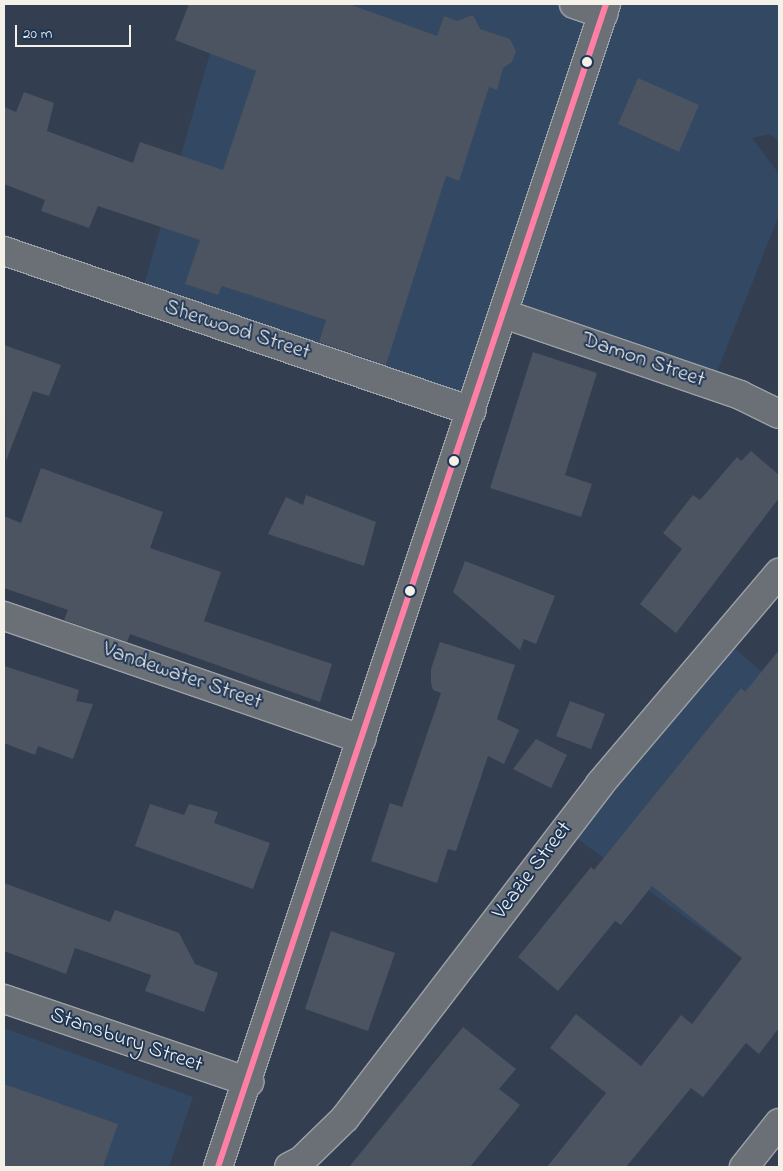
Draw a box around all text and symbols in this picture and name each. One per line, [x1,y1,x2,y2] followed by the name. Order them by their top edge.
[18,15,134,47] scale bar
[23,23,52,45] text: 20 m
[582,57,592,67] unlabelled marker
[161,295,313,367] street label: Sherwood Street
[578,328,708,394] street label: Damon Street
[449,456,459,466] unlabelled marker
[405,586,415,596] unlabelled marker
[99,637,265,717] street label: Vandewater Street
[488,817,578,925] street label: Veazie Street
[46,1003,206,1079] street label: Stansbury Street

